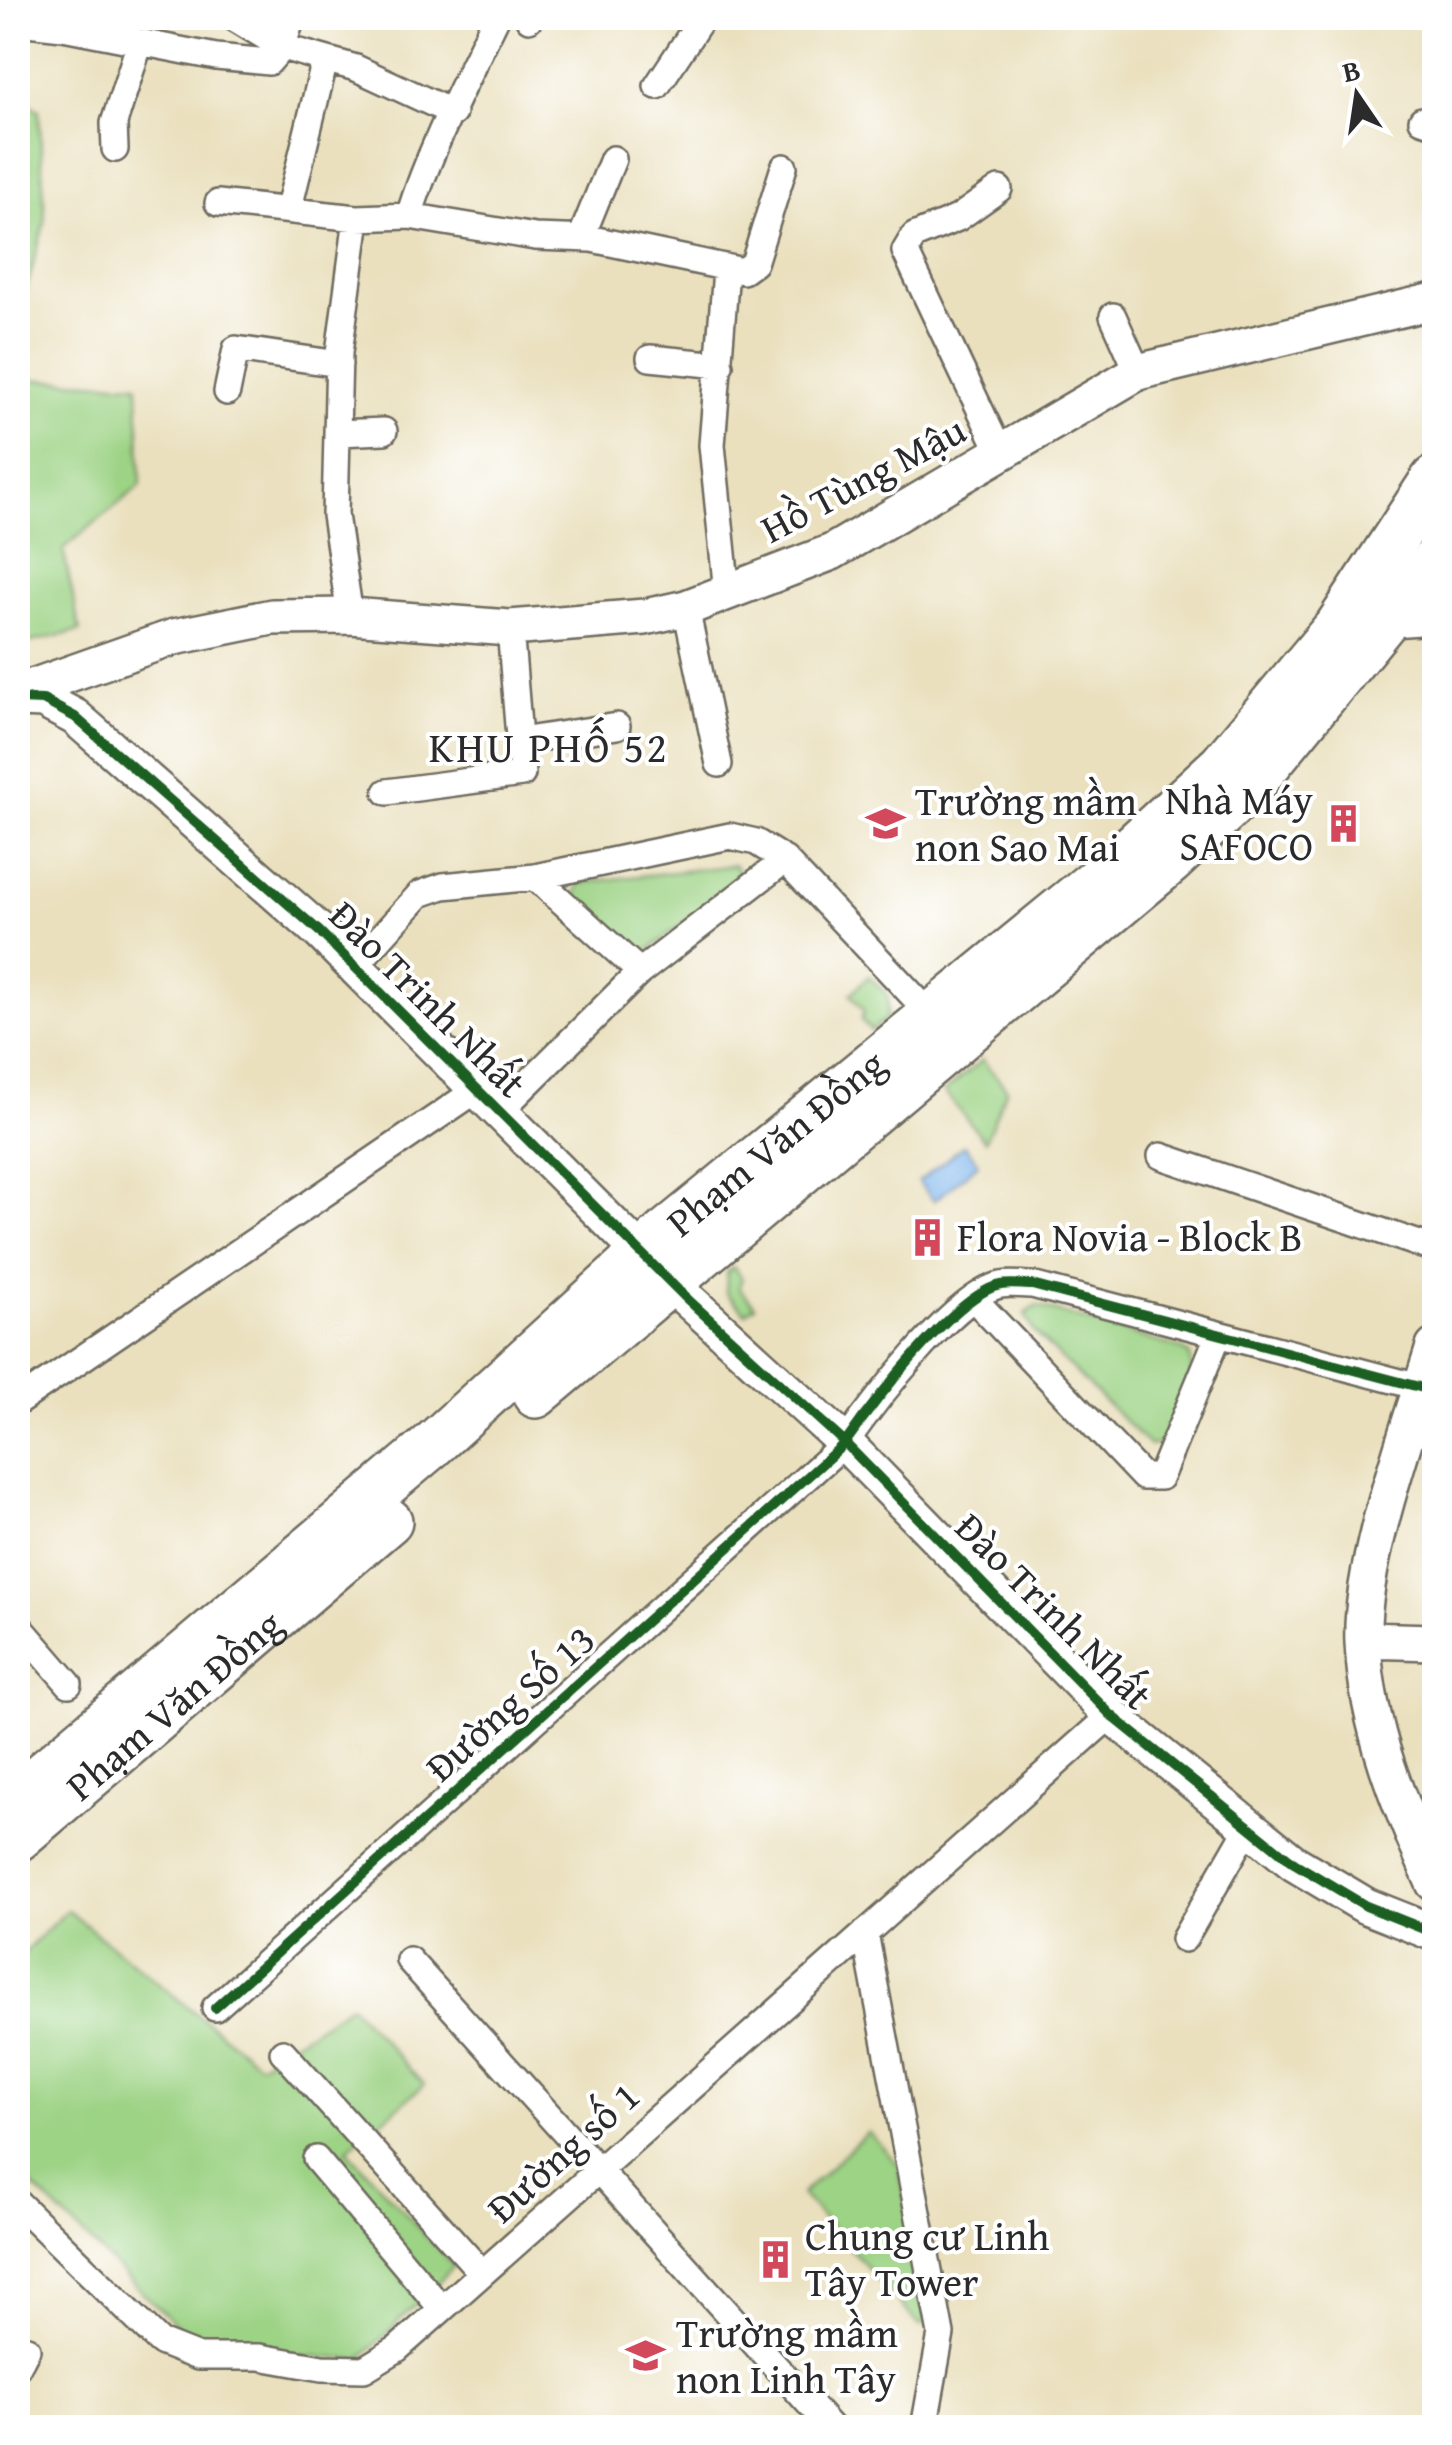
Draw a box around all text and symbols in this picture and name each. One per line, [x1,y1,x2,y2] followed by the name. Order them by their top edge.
[1307,45,1407,145] north arrow
[1338,48,1364,92] text: B
[750,400,976,557] street label: Hồ Tùng Mậu
[429,716,669,777] district label: KHU PHỐ 52
[1165,770,1313,875] place label: Nhà Máy SAFOCO
[915,771,1137,876] place label: Trường mầm non Sao Mai
[1322,802,1364,844] building icon: Nhà Máy SAFOCO
[864,803,906,845] school or university icon: Trường mầm non Sao Mai
[316,887,540,1111] street label: Đào Trinh Nhất
[653,1035,898,1250] street label: Phạm Văn Đồng
[957,1207,1302,1266] place label: Flora Novia - Block B
[906,1216,948,1258] building icon: Flora Novia - Block B
[942,1499,1166,1723] street label: Đào Trinh Nhất
[53,1595,295,1814] street label: Phạm Văn Đồng
[412,1610,608,1795] street label: Đường Số 13
[473,2067,652,2236] street label: Đường số 1
[805,2206,1050,2311] place label: Chung cư Linh Tây Tower
[754,2238,796,2280] building icon: Chung cư Linh Tây Tower
[676,2303,898,2408] place label: Trường mầm non Linh Tây
[625,2335,667,2377] school or university icon: Trường mầm non Linh Tây

